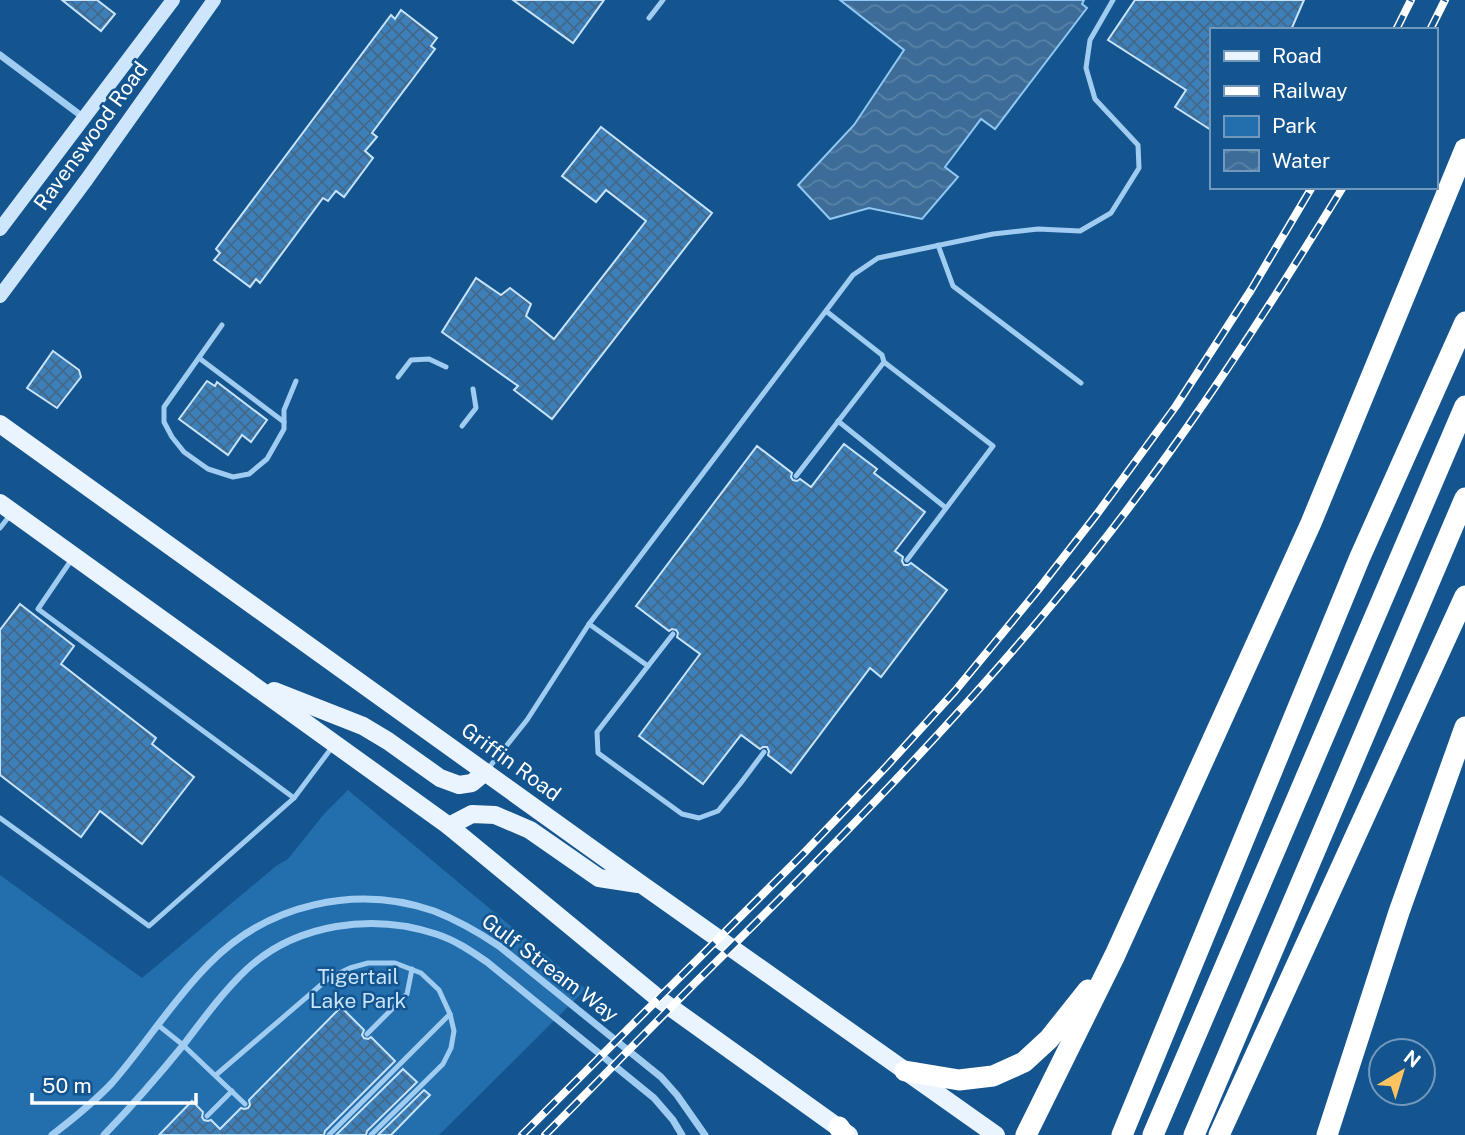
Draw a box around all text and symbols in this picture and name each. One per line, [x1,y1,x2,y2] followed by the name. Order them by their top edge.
[1210,28,1437,189] legend
[1272,43,1322,68] text: Road
[28,57,153,215] street label: Ravenswood Road
[1272,78,1348,103] text: Railway
[1272,113,1317,138] text: Park
[1272,148,1330,173] text: Water
[457,717,566,806] street label: Griffin Road
[477,908,624,1027] street label: Gulf Stream Way
[310,964,406,1013] park label: Tigertail Lake Park
[1367,1037,1437,1107] north arrow
[1400,1045,1425,1072] text: N
[32,1062,196,1106] scale bar
[42,1073,92,1098] text: 50 m

